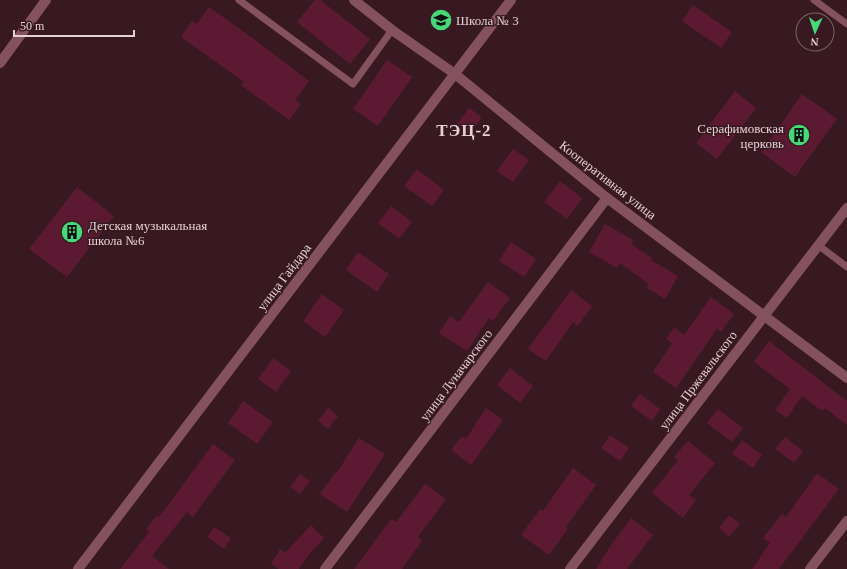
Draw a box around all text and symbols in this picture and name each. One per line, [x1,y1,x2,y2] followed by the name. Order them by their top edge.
[428,7,454,33] school or university icon: Школа № 3
[14,12,134,38] scale bar
[795,12,835,52] north arrow
[456,13,519,28] place label: Школа № 3
[20,19,45,33] text: 50 m
[810,36,819,48] text: N
[436,121,492,140] district label: ТЭЦ-2
[697,121,784,151] place label: Серафимовская церковь
[786,122,812,148] building icon: Серафимовская церковь
[557,138,659,223] street label: Кооперативная улица
[88,218,207,248] place label: Детская музыкальная школа №6
[59,219,85,245] building icon: Детская музыкальная школа №6
[254,240,314,313] street label: улица Гайдара
[417,326,495,424] street label: улица Луначарского
[656,328,740,432] street label: улица Пржевальского

